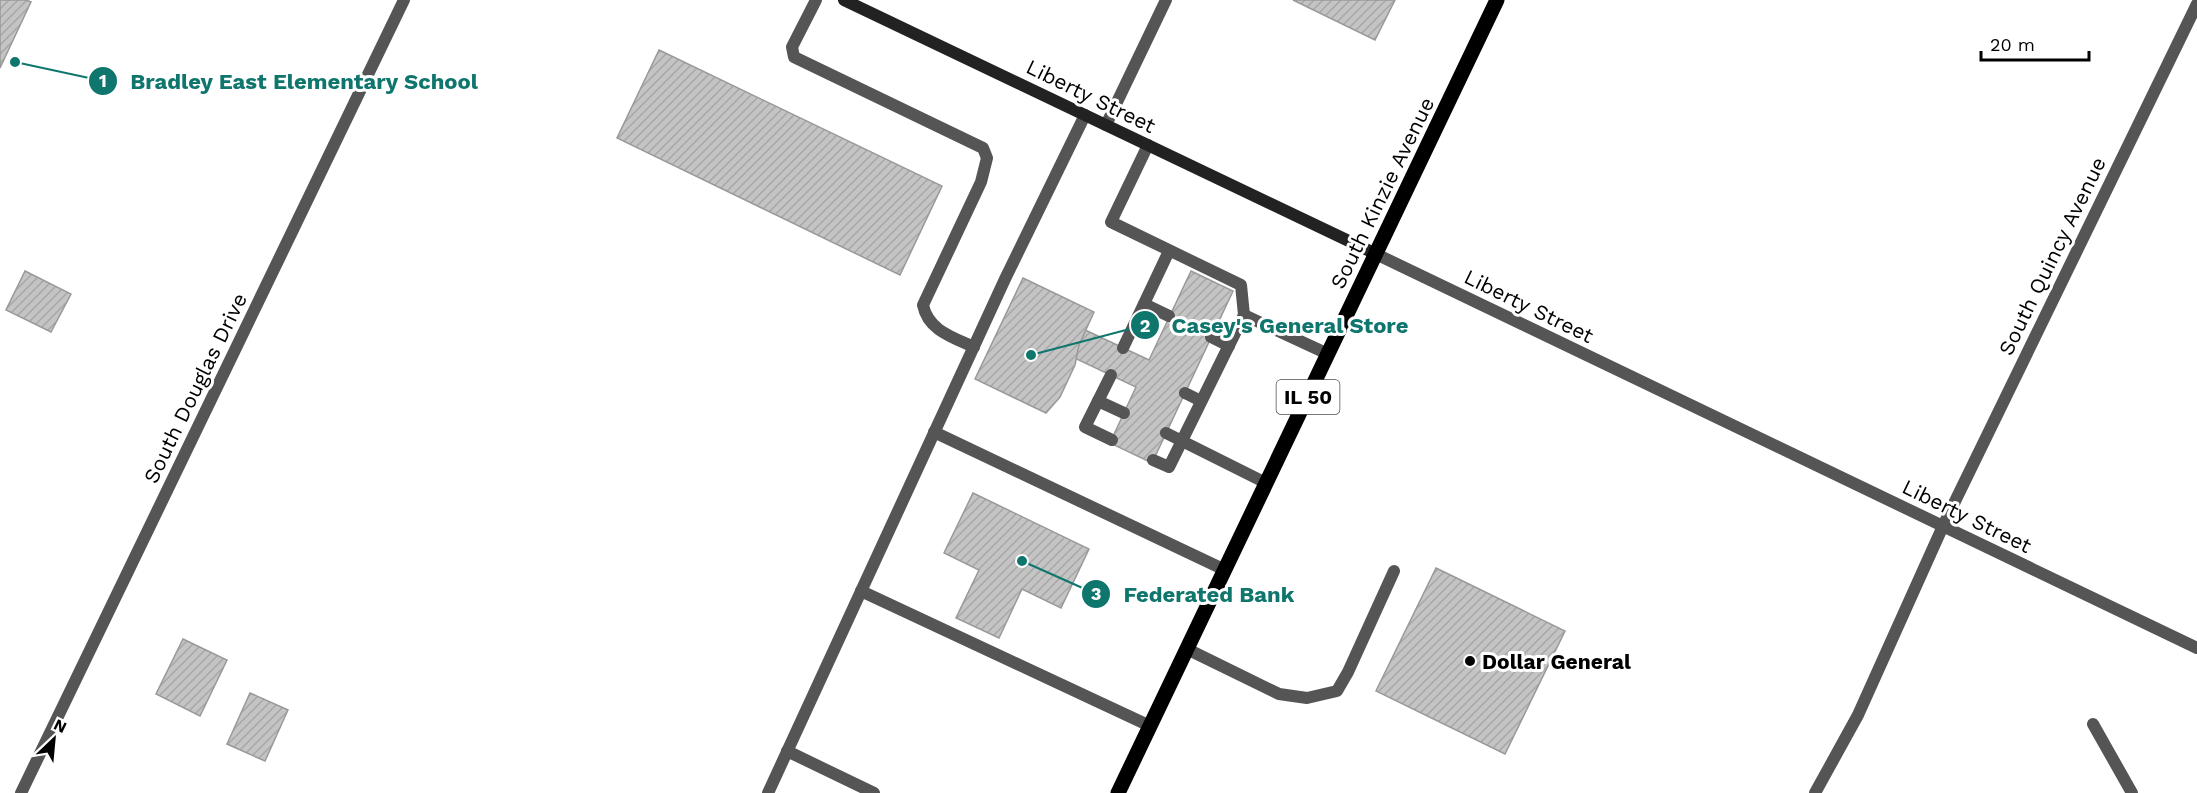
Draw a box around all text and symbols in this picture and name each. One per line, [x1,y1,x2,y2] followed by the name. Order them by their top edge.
[1981,24,2089,62] scale bar
[1990,34,2035,55] text: 20 m
[1022,54,1160,138] street label: Liberty Street
[88,61,490,101] callout: Bradley East Elementary School
[130,69,479,94] text: Bradley East Elementary School
[99,70,107,91] text: 1
[1325,93,1439,293] street label: South Kinzie Avenue
[1993,153,2111,359] street label: South Quincy Avenue
[1460,264,1598,348] street label: Liberty Street
[138,289,252,487] street label: South Douglas Drive
[1130,305,1421,345] callout: Casey's General Store
[1172,313,1408,338] text: Casey's General Store
[1140,315,1150,336] text: 2
[1276,380,1340,414] road number: IL 50
[1898,474,2036,558] street label: Liberty Street
[1081,574,1306,614] callout: Federated Bank
[1124,582,1295,607] text: Federated Bank
[1091,583,1101,604] text: 3
[1482,649,1631,674] place label: Dollar General
[1463,654,1477,668] marker: Dollar General
[24,709,84,769] north arrow
[51,715,70,737] text: N

